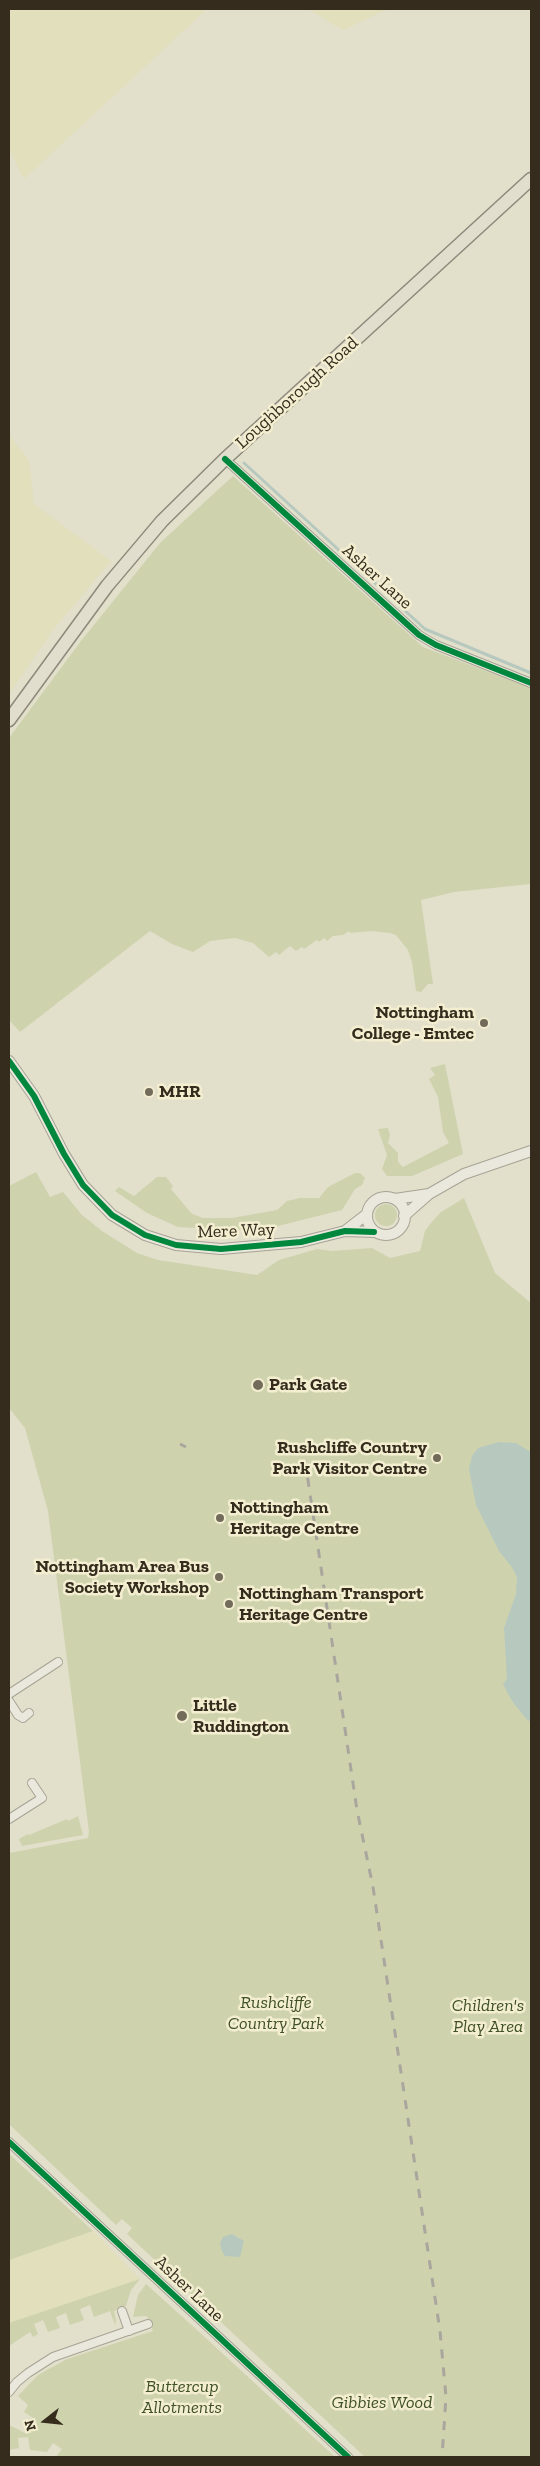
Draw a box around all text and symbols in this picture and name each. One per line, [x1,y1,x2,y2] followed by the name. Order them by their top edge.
[231,332,363,454] street label: Loughborough Road
[337,540,417,614] street label: Asher Lane
[352,1002,474,1044] place label: Nottingham College - Emtec
[478,1017,490,1029] marker: Nottingham College - Emtec
[159,1081,200,1103] place label: MHR
[143,1086,155,1098] marker: MHR
[197,1219,275,1243] street label: Mere Way
[269,1374,347,1396] place label: Park Gate
[251,1378,265,1392] marker: Park Gate
[273,1437,427,1480] place label: Rushcliffe Country Park Visitor Centre
[431,1452,443,1464] marker: Rushcliffe Country Park Visitor Centre
[230,1497,359,1540] place label: Nottingham Heritage Centre
[214,1512,226,1524] marker: Nottingham Heritage Centre
[36,1556,209,1598] place label: Nottingham Area Bus Society Workshop
[213,1571,225,1583] marker: Nottingham Area Bus Society Workshop
[239,1583,423,1626] place label: Nottingham Transport Heritage Centre
[223,1598,235,1610] marker: Nottingham Transport Heritage Centre
[193,1695,289,1738] place label: Little Ruddington
[175,1709,189,1723] marker: Little Ruddington
[228,1992,324,2035] park label: Rushcliffe Country Park
[452,1995,524,2038] park label: Children's Play Area
[150,2251,228,2327] street label: Asher Lane
[142,2376,222,2418] park label: Buttercup Allotments
[332,2392,432,2414] park label: Gibbies Wood
[20,2396,70,2446] north arrow
[20,2418,40,2433] text: N

